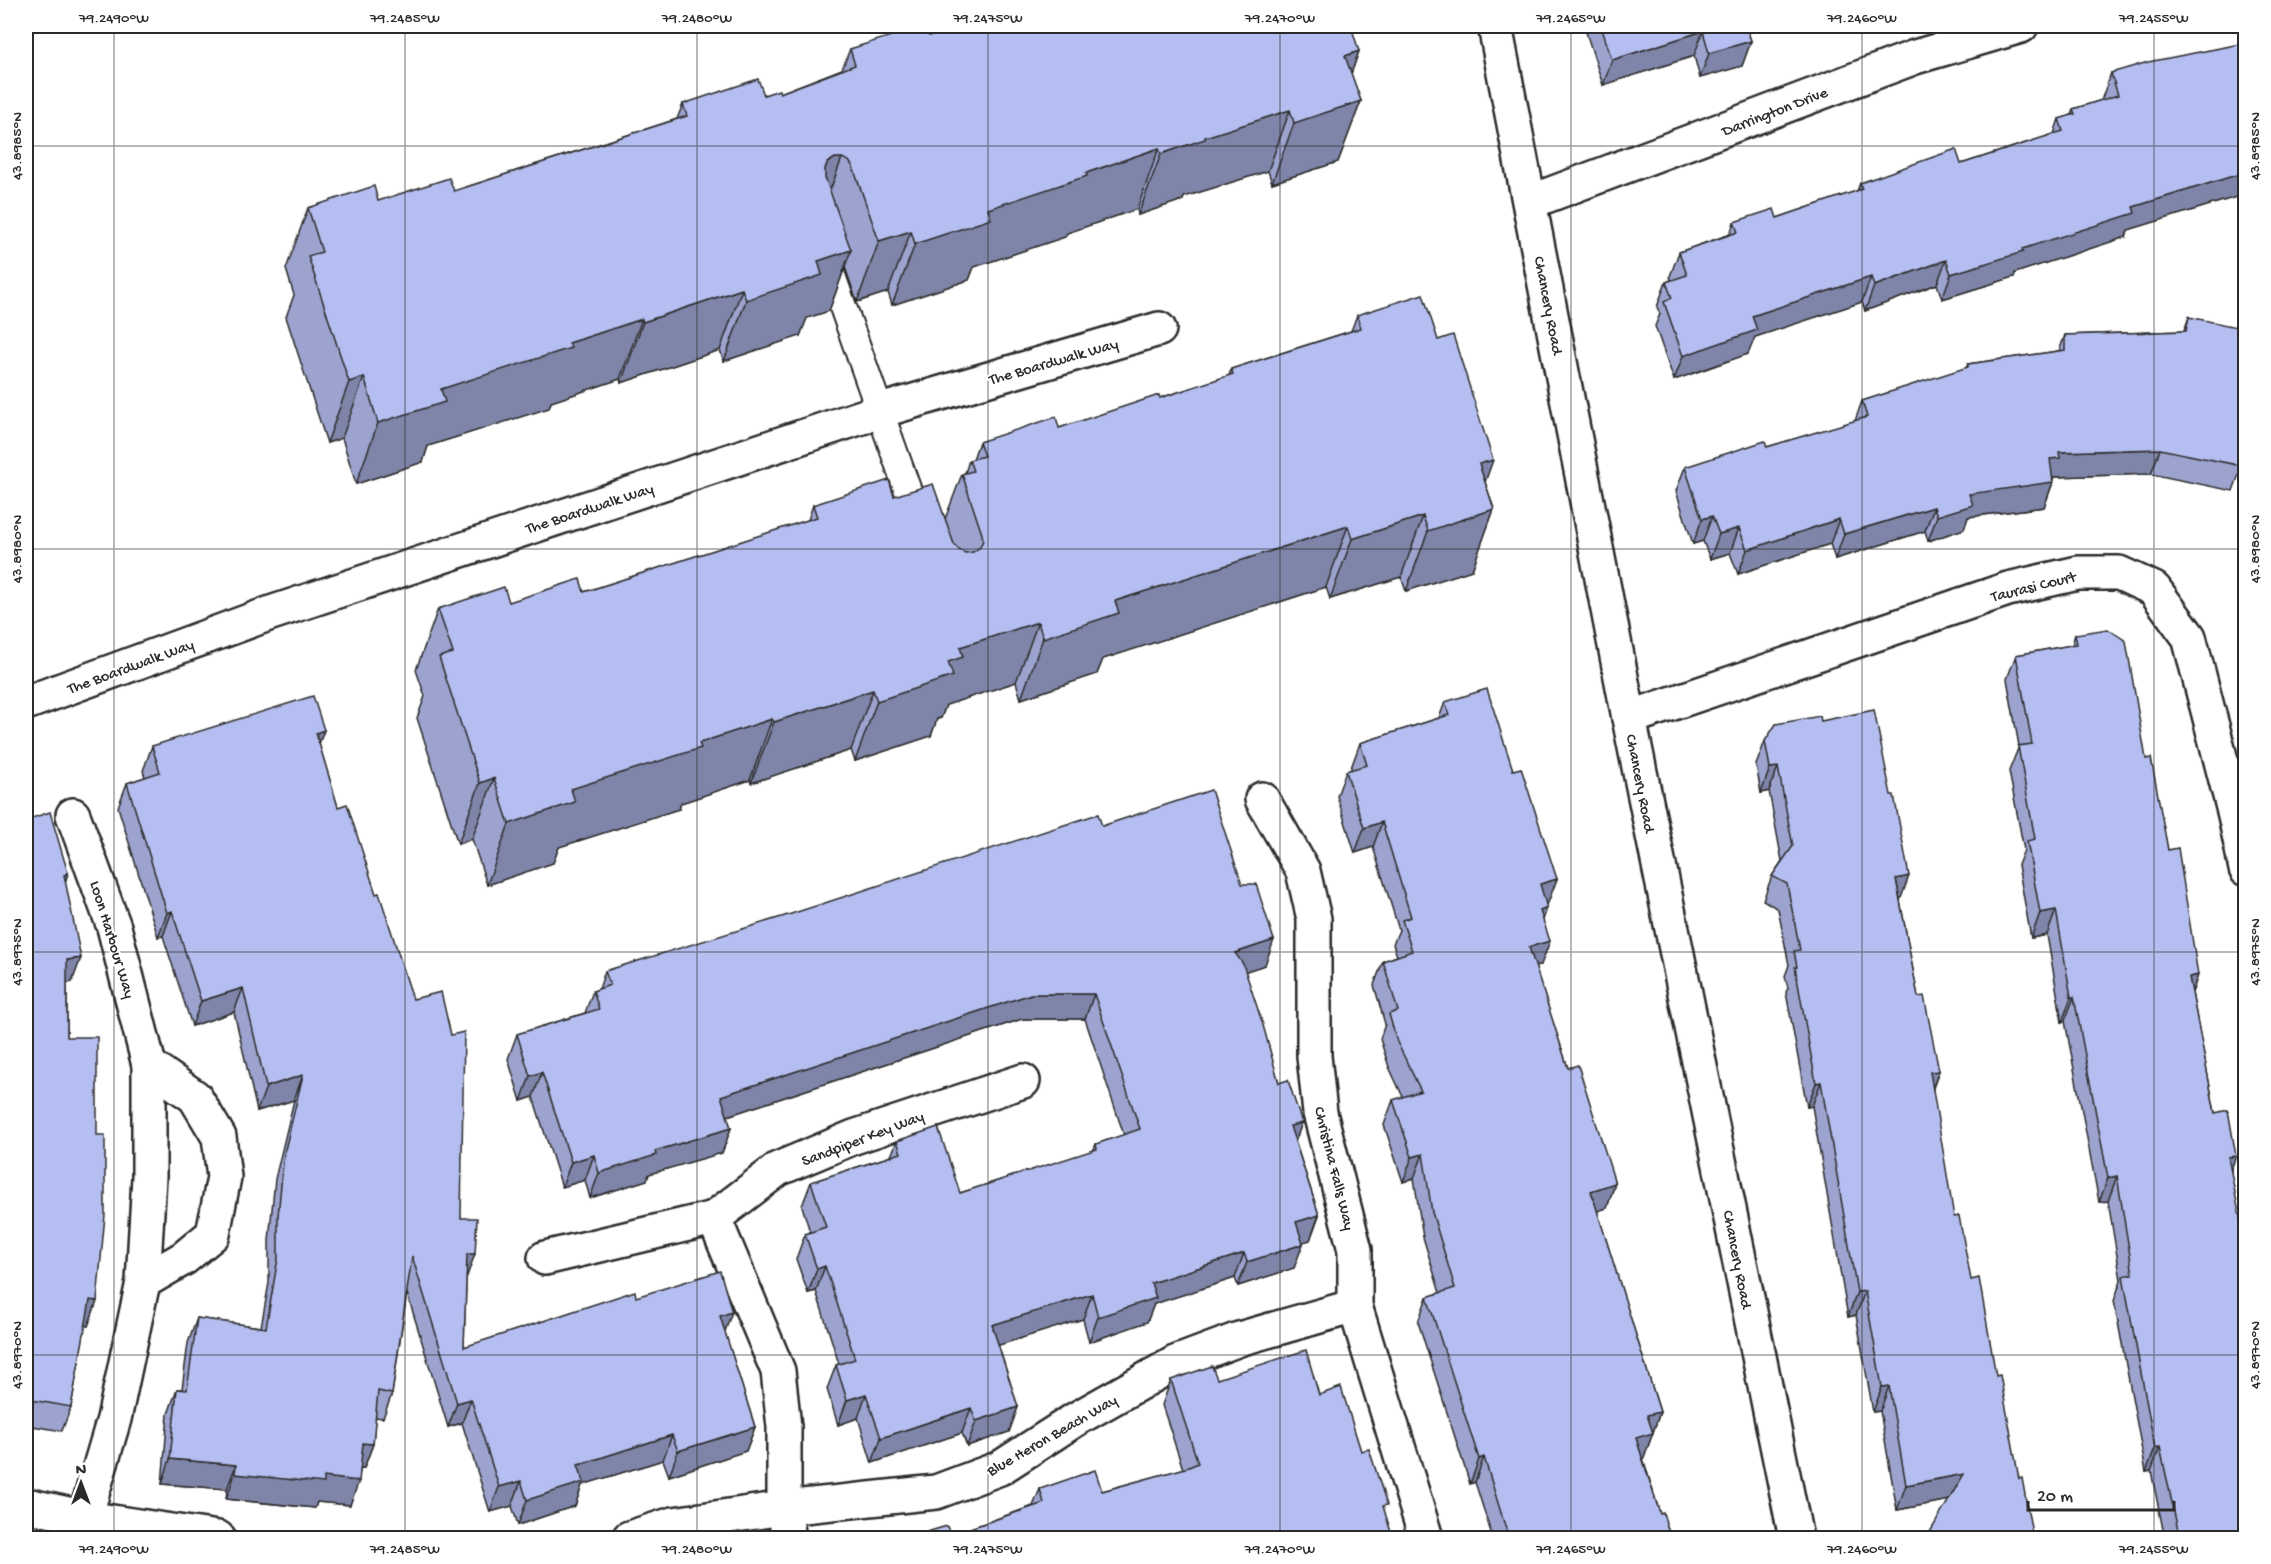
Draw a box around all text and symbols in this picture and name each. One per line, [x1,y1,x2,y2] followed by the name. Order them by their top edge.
[78,10,149,28] text: 79.2490°W
[369,10,440,28] text: 79.2485°W
[661,10,733,28] text: 79.2480°W
[952,10,1023,28] text: 79.2475°W
[1244,10,1315,28] text: 79.2470°W
[1535,10,1606,28] text: 79.2465°W
[1826,10,1897,28] text: 79.2460°W
[2118,10,2189,28] text: 79.2455°W
[1719,84,1832,143] street label: Darrington Drive
[9,112,27,180] text: 43.8985°N
[2247,112,2265,180] text: 43.8985°N
[1528,255,1566,358] street label: Chancery Road
[986,336,1121,391] street label: The Boardwalk Way
[523,481,657,540] street label: The Boardwalk Way
[9,514,27,583] text: 43.8980°N
[2247,514,2265,583] text: 43.8980°N
[1988,568,2080,608] street label: Taurasi Court
[64,637,197,700] street label: The Boardwalk Way
[1620,733,1658,836] street label: Chancery Road
[84,879,138,1001] street label: Loon Harbour Way
[9,918,27,986] text: 43.8975°N
[2247,918,2265,986] text: 43.8975°N
[1308,1105,1357,1233] street label: Christina Falls Way
[799,1108,927,1172] street label: Sandpiper Key Way
[1717,1209,1755,1312] street label: Chancery Road
[9,1321,27,1389] text: 43.8970°N
[2247,1321,2265,1389] text: 43.8970°N
[983,1392,1121,1483] street label: Blue Heron Beach Way
[51,1453,111,1513] north arrow
[76,1462,87,1481] text: N
[2028,1474,2174,1512] scale bar
[2037,1487,2073,1508] text: 20 m
[78,1541,149,1559] text: 79.2490°W
[369,1541,440,1559] text: 79.2485°W
[661,1541,733,1559] text: 79.2480°W
[952,1541,1023,1559] text: 79.2475°W
[1244,1541,1315,1559] text: 79.2470°W
[1535,1541,1606,1559] text: 79.2465°W
[1826,1541,1897,1559] text: 79.2460°W
[2118,1541,2189,1559] text: 79.2455°W

